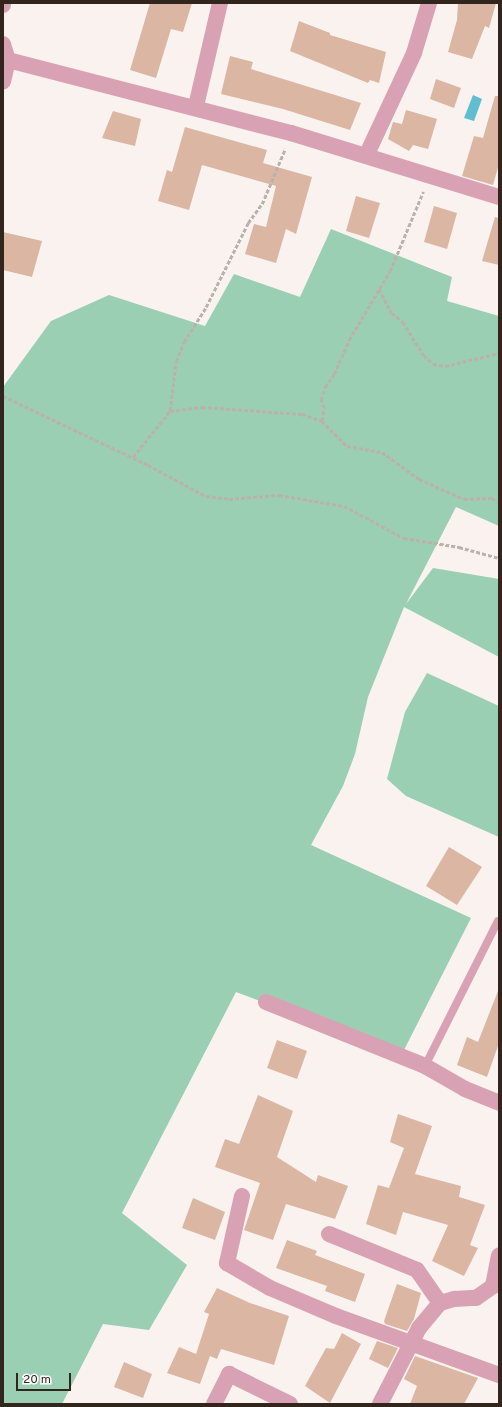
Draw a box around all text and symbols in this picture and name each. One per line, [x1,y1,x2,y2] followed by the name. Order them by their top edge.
[18,1365,73,1391] scale bar
[23,1372,51,1388] text: 20 m

